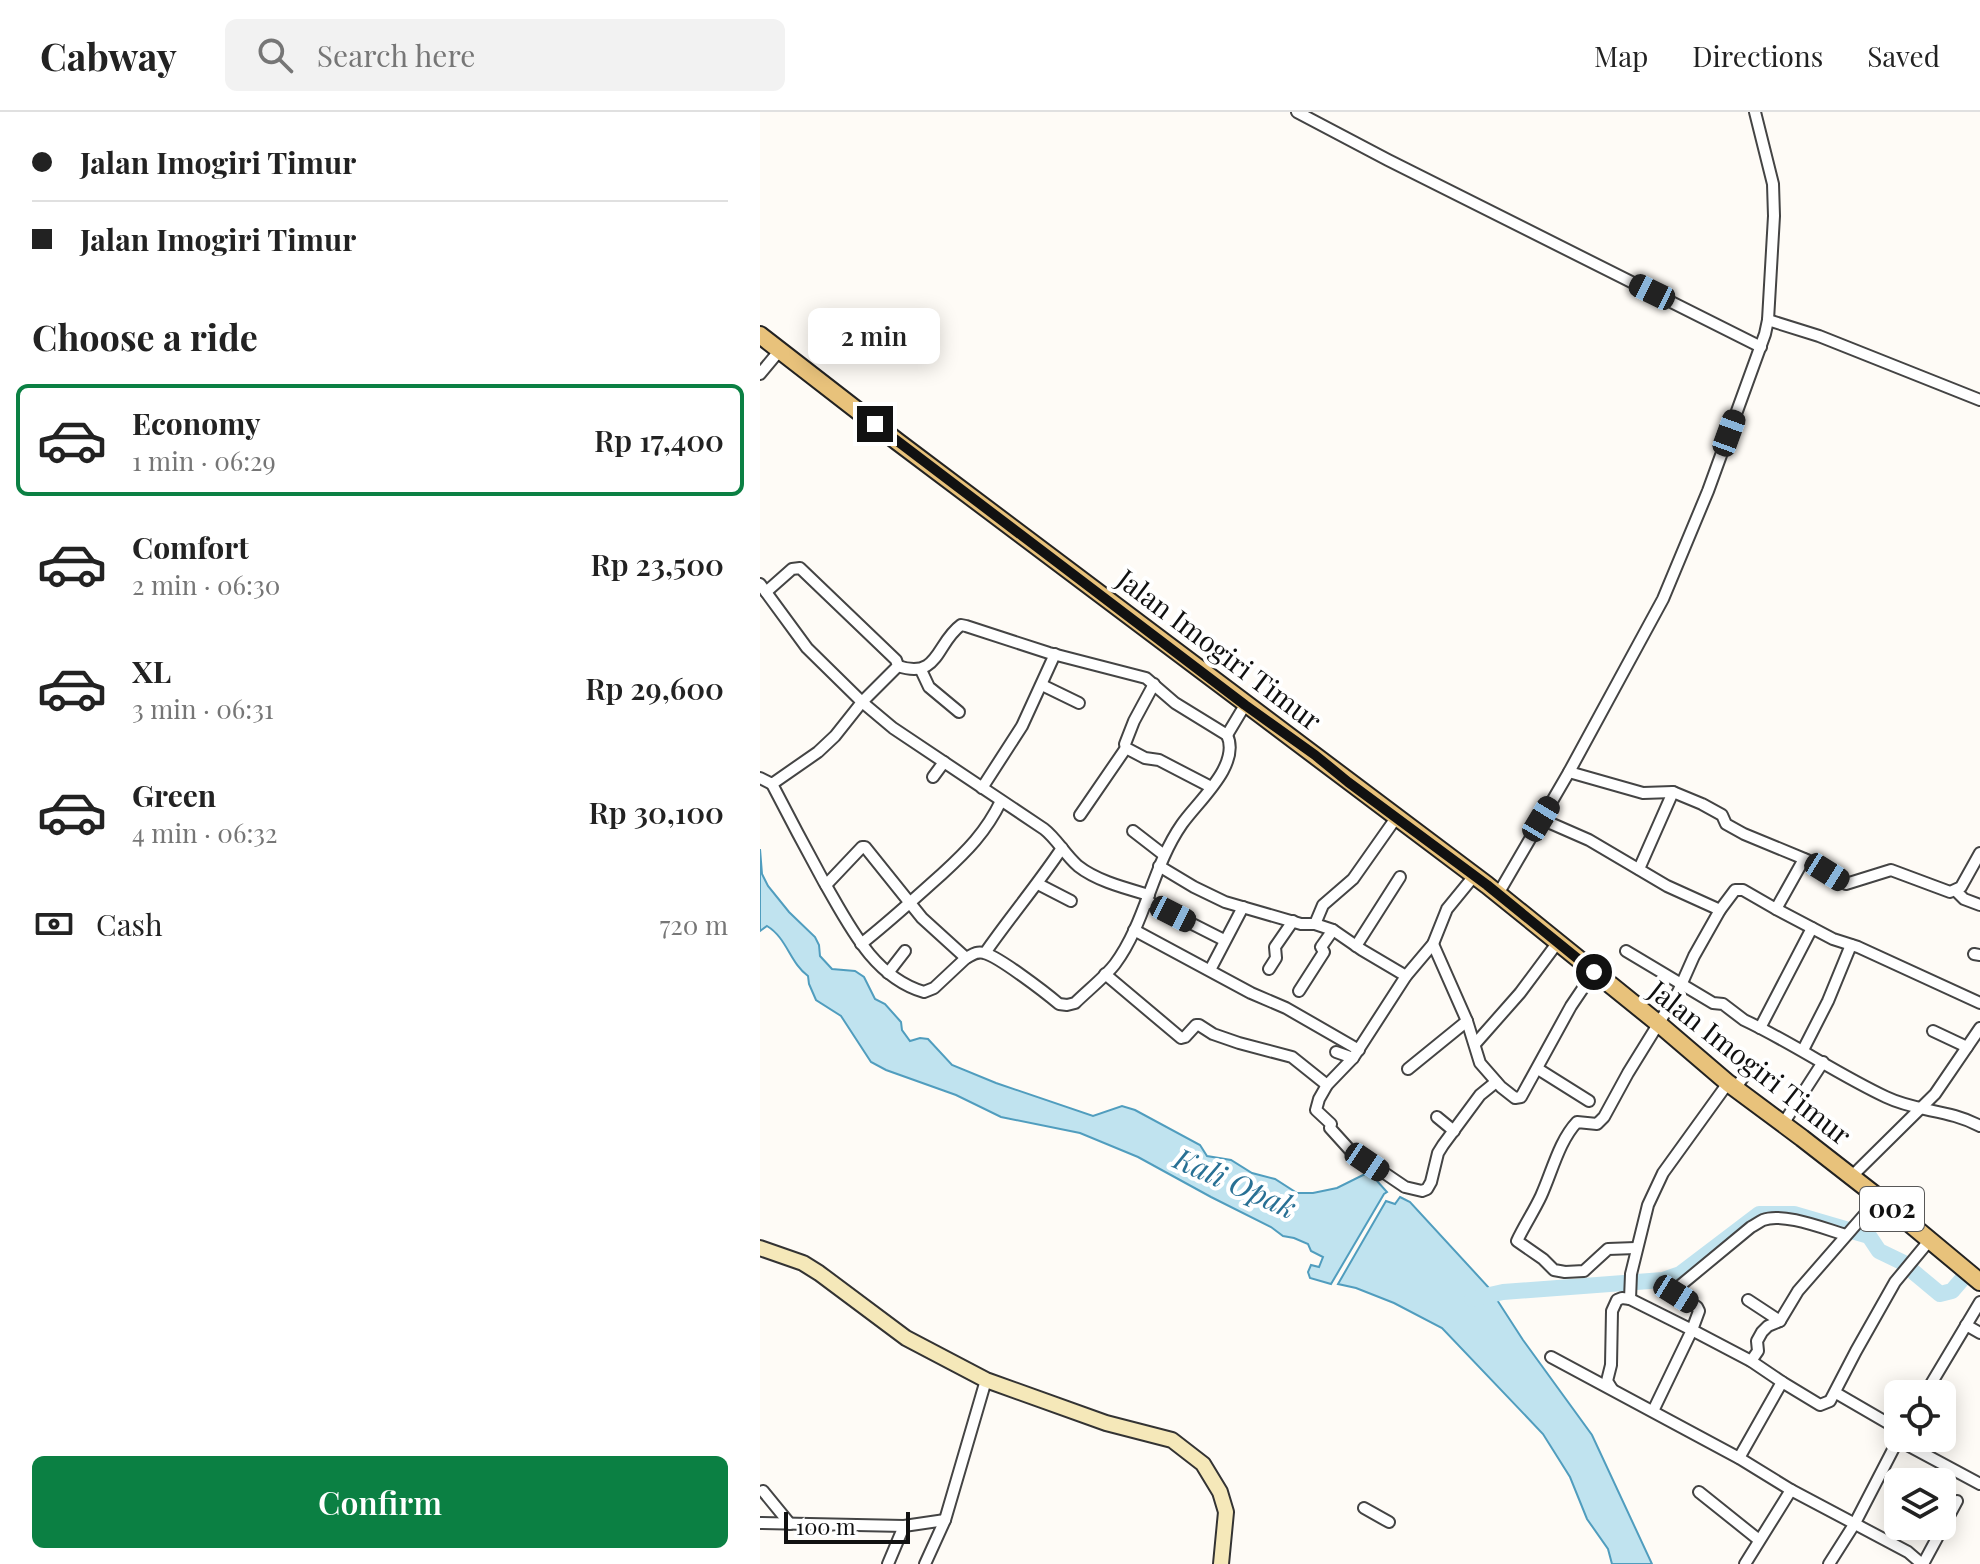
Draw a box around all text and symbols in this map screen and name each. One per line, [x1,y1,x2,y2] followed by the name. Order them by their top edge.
[225,19,785,91] search box
[40,30,177,81] text: Cabway
[253,33,297,77] icon: search
[317,35,475,75] text: Search here
[1594,37,1648,74] text: Map
[1692,37,1823,74] text: Directions
[1867,37,1940,74] text: Saved
[80,142,356,182] text: Jalan Imogiri Timur
[80,219,356,259] text: Jalan Imogiri Timur
[1625,271,1679,313] car
[809,308,941,364] callout: 2 min
[32,312,258,360] text: Choose a ride
[841,318,907,353] text: 2 min
[132,403,261,443] text: Economy
[36,404,108,476] icon: car
[857,406,893,442] route end
[1710,406,1748,460] car
[594,420,724,460] text: Rp 17,400
[132,443,276,478] text: 1 min · 06:29
[132,527,249,567] text: Comfort
[36,528,108,600] icon: car
[590,544,724,584] text: Rp 23,500
[1109,559,1330,738] street label: Jalan Imogiri Timur
[132,567,280,602] text: 2 min · 06:30
[132,651,171,691] text: XL
[36,652,108,724] icon: car
[585,668,724,708] text: Rp 29,600
[132,691,274,726] text: 3 min · 06:31
[132,775,216,815] text: Green
[36,776,108,848] icon: car
[589,792,724,832] text: Rp 30,100
[1518,792,1564,846] car
[132,815,278,850] text: 4 min · 06:32
[1800,849,1854,895] car
[1146,892,1200,936] car
[32,902,76,946] icon: cash
[96,904,163,944] text: Cash
[660,907,728,942] text: 720 m
[1576,954,1612,990] route start
[1641,971,1860,1153] street label: Jalan Imogiri Timur
[1167,1137,1303,1227] water label: Kali Opak
[1340,1139,1394,1185] car
[1860,1187,1924,1231] road number: 002
[1649,1271,1703,1317] car
[1884,1380,1956,1540] map controls
[1884,1380,1956,1452] button: locate
[32,1456,728,1548] button: Confirm
[1884,1468,1956,1540] button: layers
[784,1508,910,1544] scale bar
[796,1511,856,1541] text: 100 m

